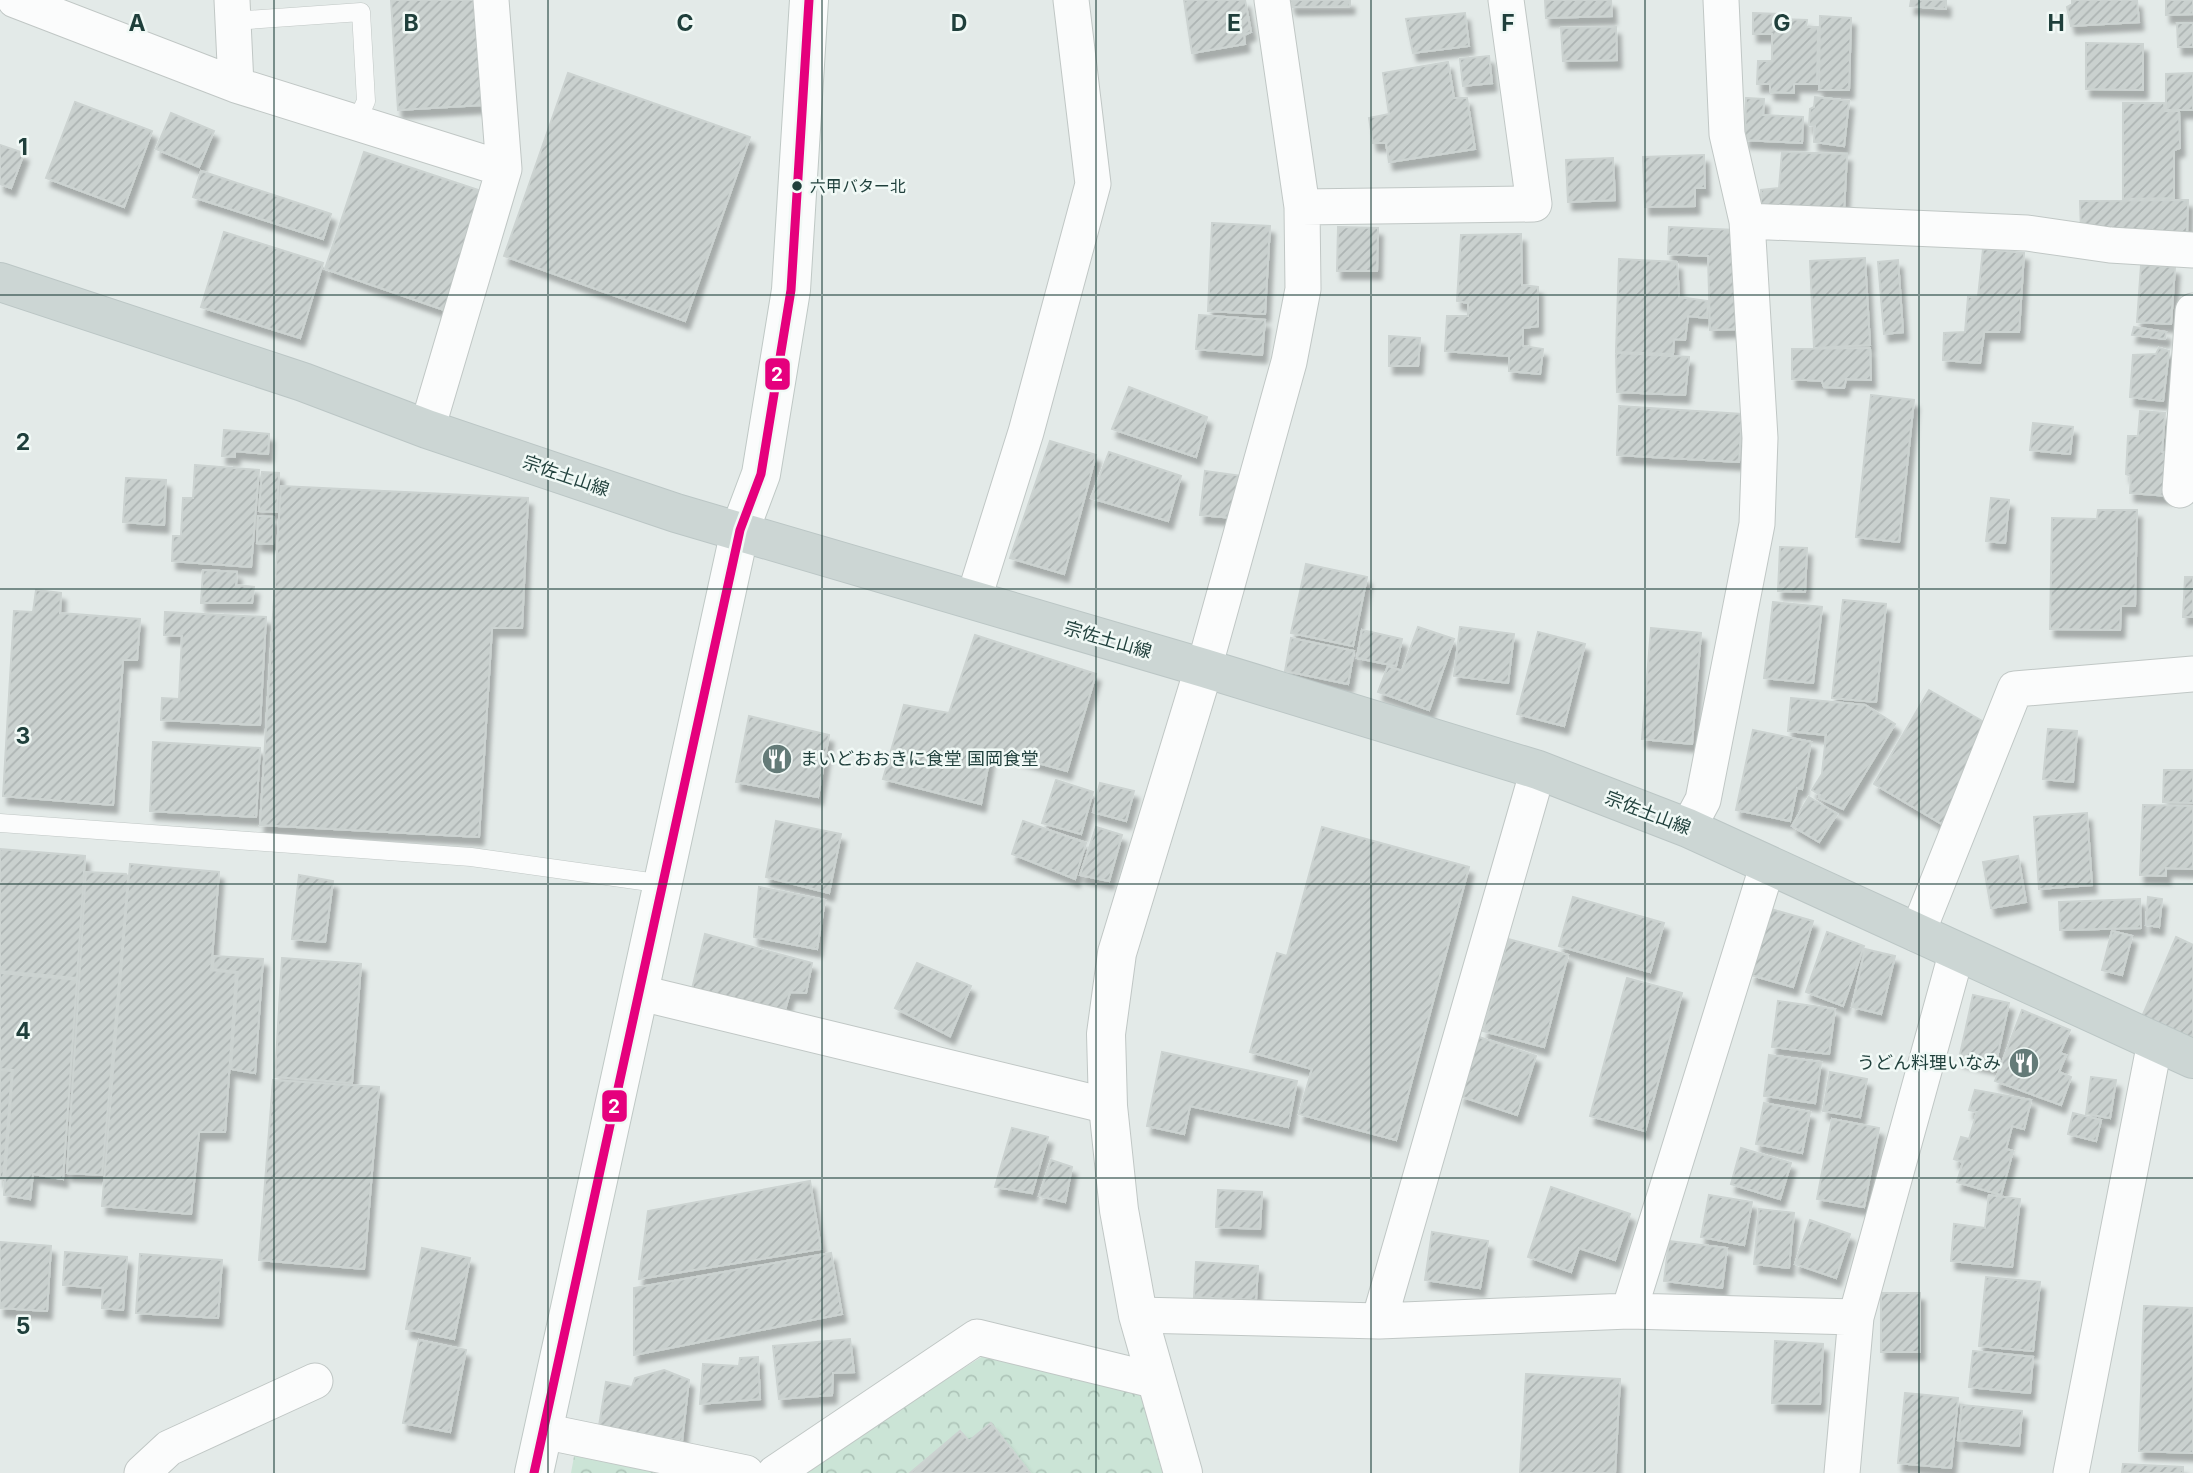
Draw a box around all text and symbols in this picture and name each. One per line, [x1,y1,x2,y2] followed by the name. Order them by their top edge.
[128,9,146,37] text: A
[403,9,419,37] text: B
[676,9,694,37] text: C
[951,9,967,37] text: D
[1227,9,1241,37] text: E
[1501,9,1515,37] text: F
[1773,9,1791,37] text: G
[2047,9,2065,37] text: H
[18,133,28,161] text: 1
[810,176,906,196] place label: 六甲バター北
[790,179,804,193] marker: 六甲バター北
[764,357,791,391] line badge: 2
[771,363,783,386] text: 2
[16,428,30,456] text: 2
[520,451,612,500] street label: 宗佐土山線
[1062,617,1154,662] street label: 宗佐土山線
[16,722,30,750] text: 3
[760,742,794,776] restaurant icon: まいどおおきに食堂 国岡食堂
[800,748,1039,769] place label: まいどおおきに食堂 国岡食堂
[1602,787,1694,838] street label: 宗佐土山線
[15,1017,31,1045] text: 4
[2007,1046,2041,1080] restaurant icon: うどん料理いなみ
[1857,1052,2001,1073] place label: うどん料理いなみ
[601,1089,628,1123] line badge: 2
[608,1095,620,1118] text: 2
[16,1312,30,1340] text: 5

